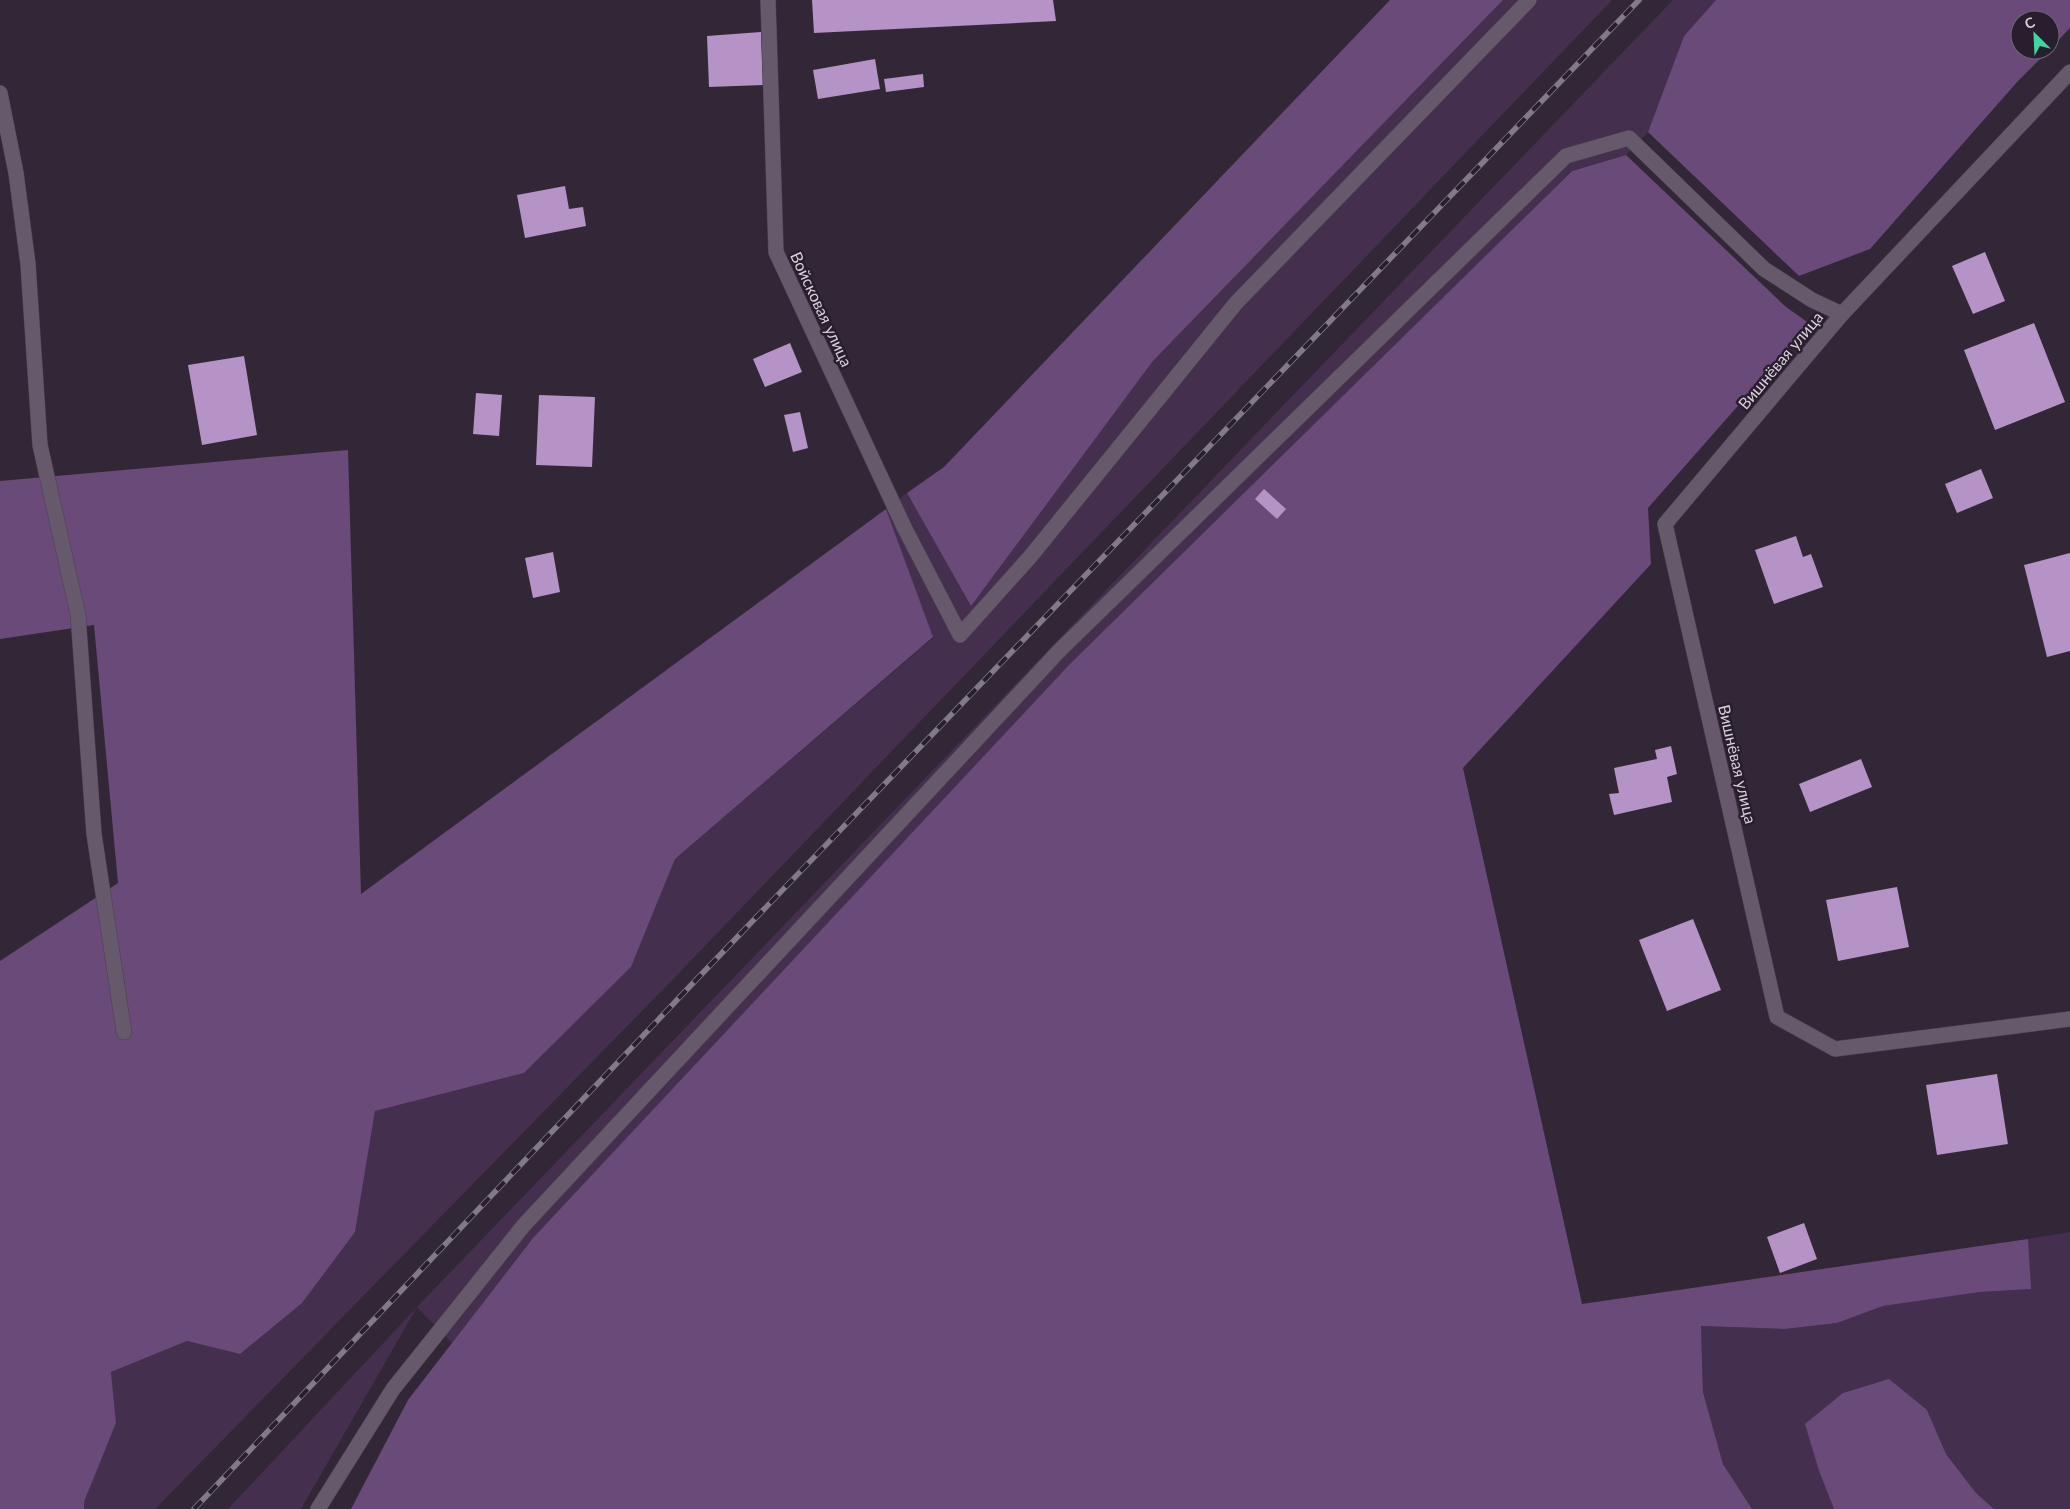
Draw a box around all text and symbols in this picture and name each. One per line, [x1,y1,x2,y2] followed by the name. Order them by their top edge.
[2010,10,2060,60] north arrow
[2022,13,2038,32] text: С
[787,248,857,370] street label: Войсковая улица
[1734,307,1826,413] street label: Вишнёвая улица
[1715,703,1761,825] street label: Вишнёвая улица

